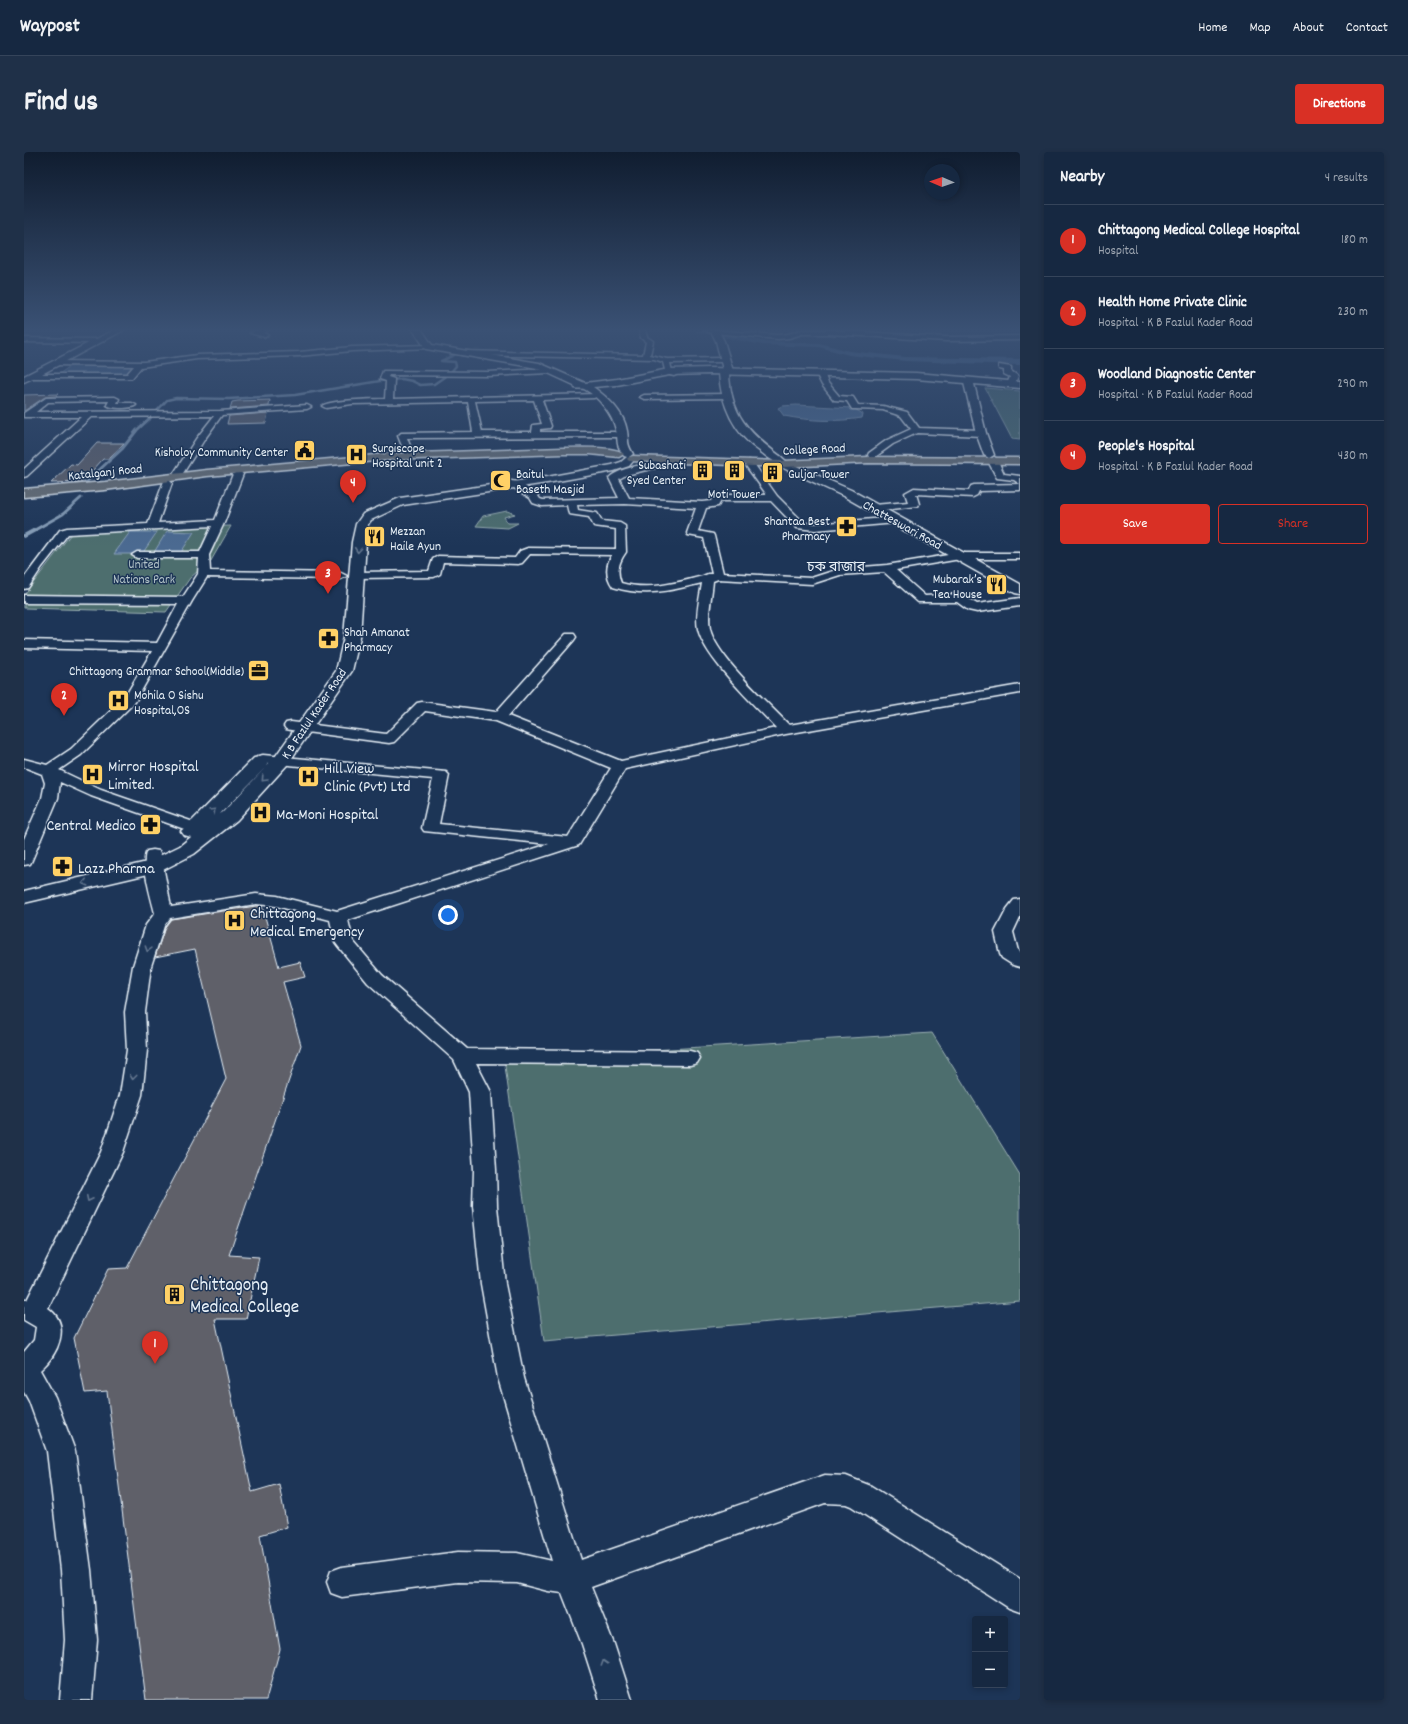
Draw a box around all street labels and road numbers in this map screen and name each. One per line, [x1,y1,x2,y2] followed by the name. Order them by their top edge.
[782,439,846,462] street label: College Road
[67,460,143,487] street label: Katalganj Road
[859,496,945,556] street label: Chatteswari Road
[278,665,353,764] street label: K B Fazlul Kader Road

